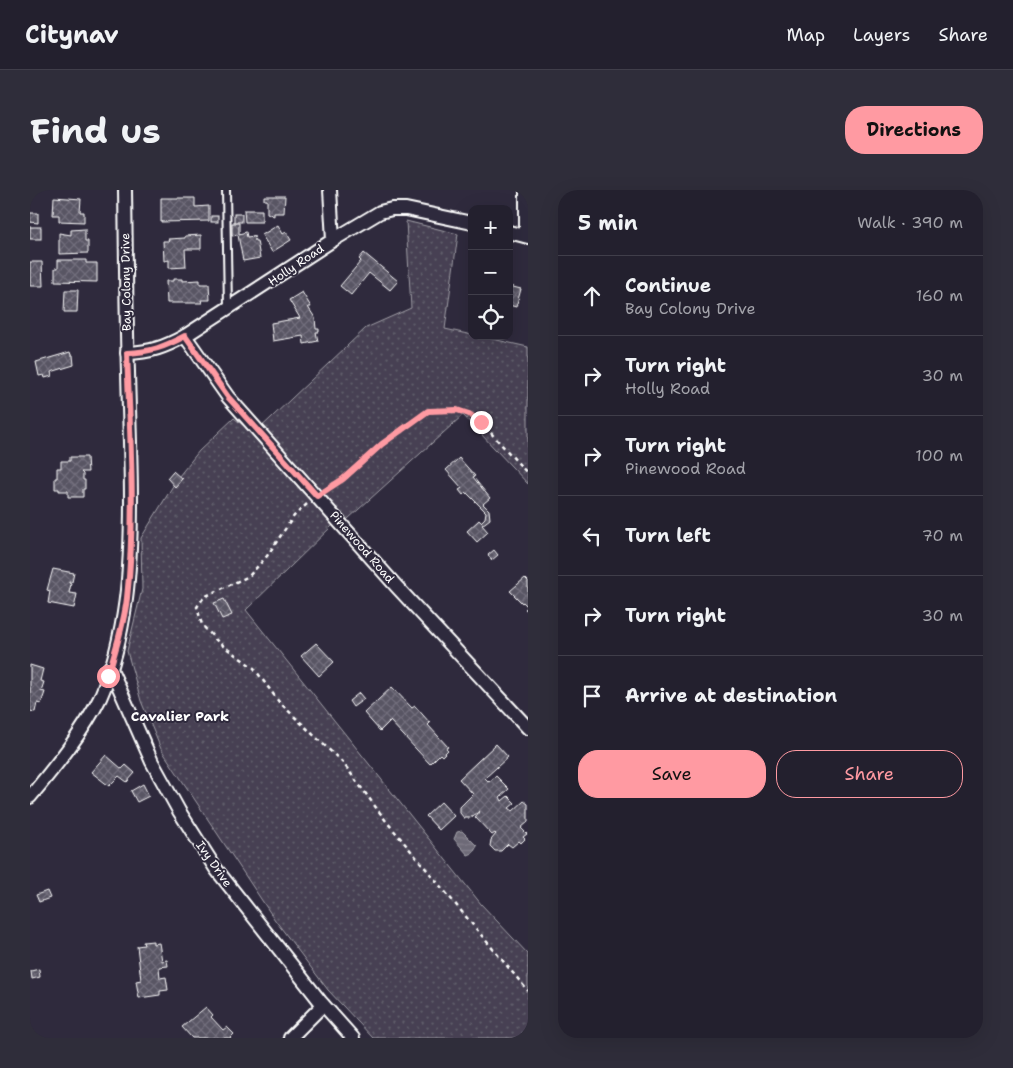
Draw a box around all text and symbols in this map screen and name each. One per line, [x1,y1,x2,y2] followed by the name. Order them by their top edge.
[25,19,119,51] text: Citynav
[787,23,825,47] text: Map
[853,23,910,47] text: Layers
[938,23,988,47] text: Share
[845,106,983,154] button: Directions
[30,107,161,154] text: Find us
[468,205,513,340] map controls
[468,205,513,250] button: +
[578,209,638,237] text: 5 min
[857,212,963,233] text: Walk · 390 m
[117,233,135,331] street label: Bay Colony Drive
[265,240,327,290] street label: Holly Road
[468,250,513,295] button: −
[625,273,711,298] text: Continue
[578,282,606,310] icon: ahead
[916,285,963,306] text: 160 m
[468,295,513,340] button: locate
[625,298,756,319] text: Bay Colony Drive
[625,353,726,378] text: Turn right
[578,362,606,390] icon: right
[922,365,963,386] text: 30 m
[625,378,710,399] text: Holly Road
[470,411,493,434] route end
[625,433,726,458] text: Turn right
[578,442,606,470] icon: right
[915,445,963,466] text: 100 m
[625,458,746,479] text: Pinewood Road
[326,508,398,587] street label: Pinewood Road
[578,522,606,550] icon: left
[625,523,711,548] text: Turn left
[922,525,963,546] text: 70 m
[578,602,606,630] icon: right
[625,603,726,628] text: Turn right
[922,605,963,626] text: 30 m
[97,665,120,688] route start
[578,682,606,710] icon: arrive
[625,683,837,708] text: Arrive at destination
[131,707,229,725] district label: Cavalier Park
[578,750,766,798] button: Save
[776,750,963,798] button: Share
[192,838,236,890] street label: Ivy Drive

